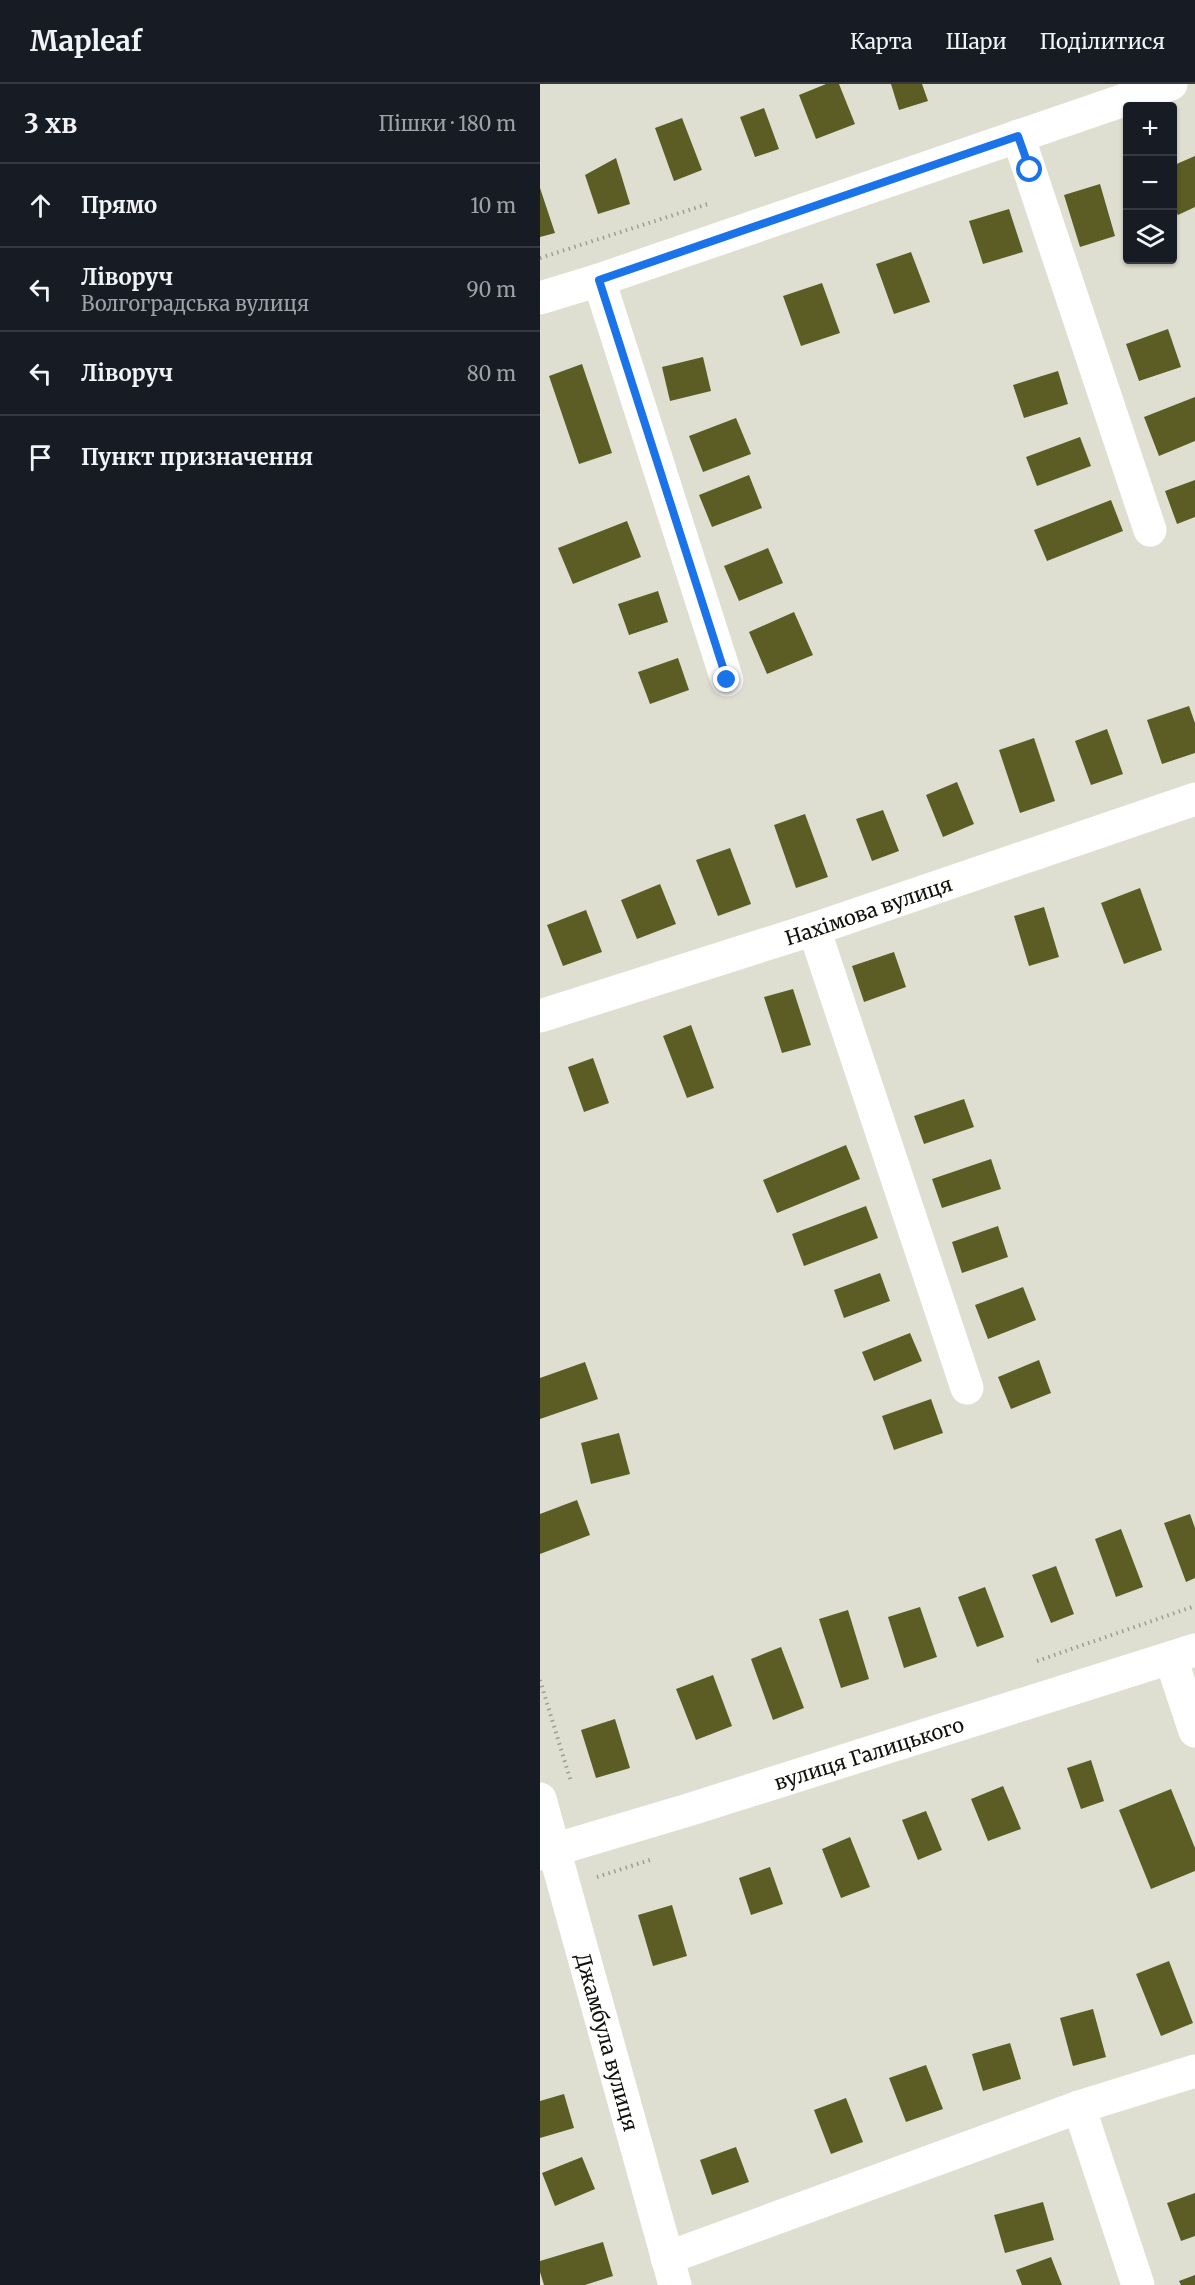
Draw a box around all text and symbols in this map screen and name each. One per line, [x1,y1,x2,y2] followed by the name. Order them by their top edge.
[30,23,142,59] text: Mapleaf
[850,28,912,55] text: Карта
[945,28,1007,55] text: Шари
[1040,28,1165,55] text: Поділитися
[1123,102,1177,264] map controls
[1123,102,1177,156] button: +
[24,107,77,140] text: 3 хв
[379,111,516,136] text: Пішки · 180 m
[1016,156,1042,182] route start
[1123,156,1177,210] button: −
[24,189,57,222] icon: ahead
[81,191,157,219] text: Прямо
[470,193,516,218] text: 10 m
[1123,210,1177,264] button: layers
[81,263,173,291] text: Ліворуч
[24,273,57,306] icon: left
[466,277,516,302] text: 90 m
[81,291,309,316] text: Волгоградська вулиця
[24,357,57,390] icon: left
[81,359,173,387] text: Ліворуч
[467,361,516,386] text: 80 m
[24,441,57,474] icon: arrive
[81,443,313,471] text: Пункт призначення
[713,666,739,692] route end
[782,870,955,950] street label: Нахімова вулиця
[771,1711,967,1795] street label: вулиця Галицького
[571,1950,644,2134] street label: Джамбула вулиця

